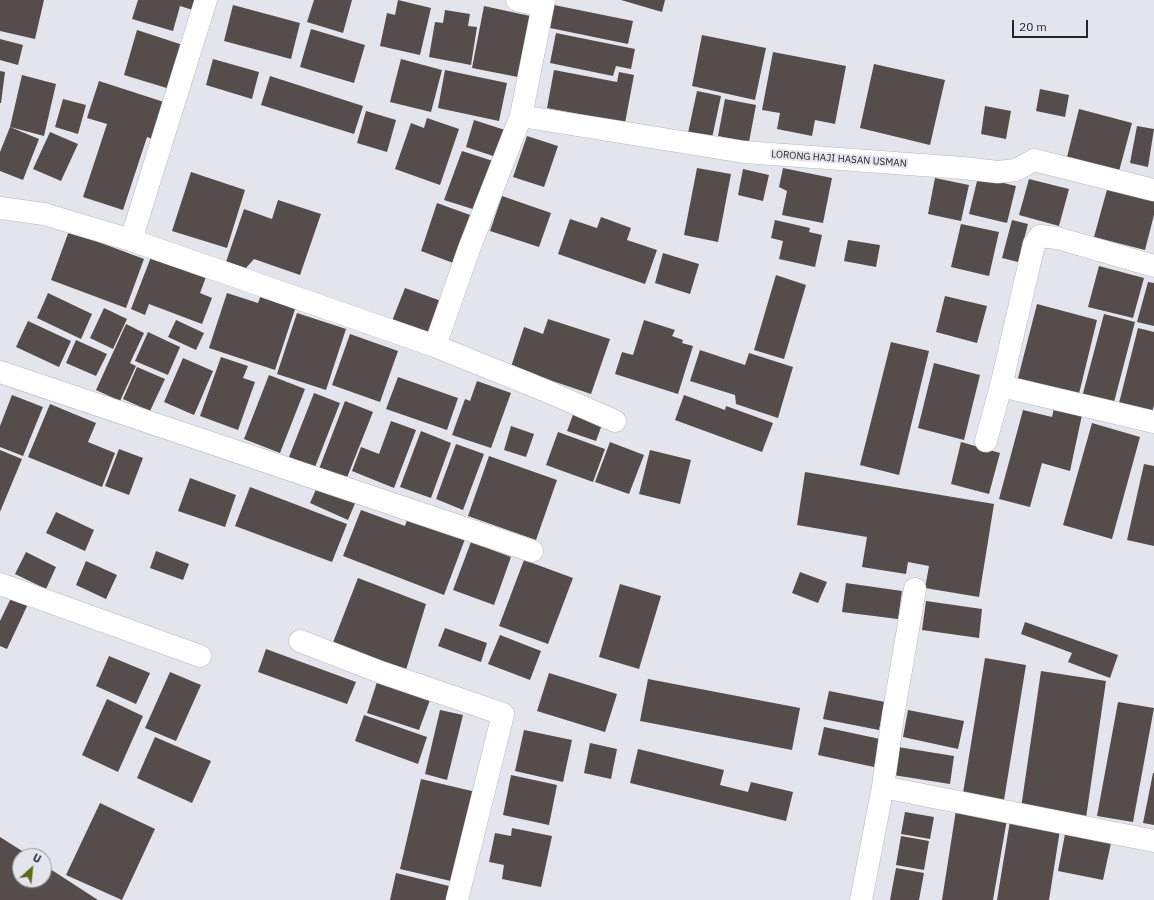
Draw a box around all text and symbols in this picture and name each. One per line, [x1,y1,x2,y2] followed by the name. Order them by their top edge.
[1014,12,1090,38] scale bar
[1019,19,1047,34] text: 20 m
[771,148,907,170] street label: LORONG HAJI HASAN USMAN
[12,848,52,888] north arrow
[30,850,44,866] text: U

